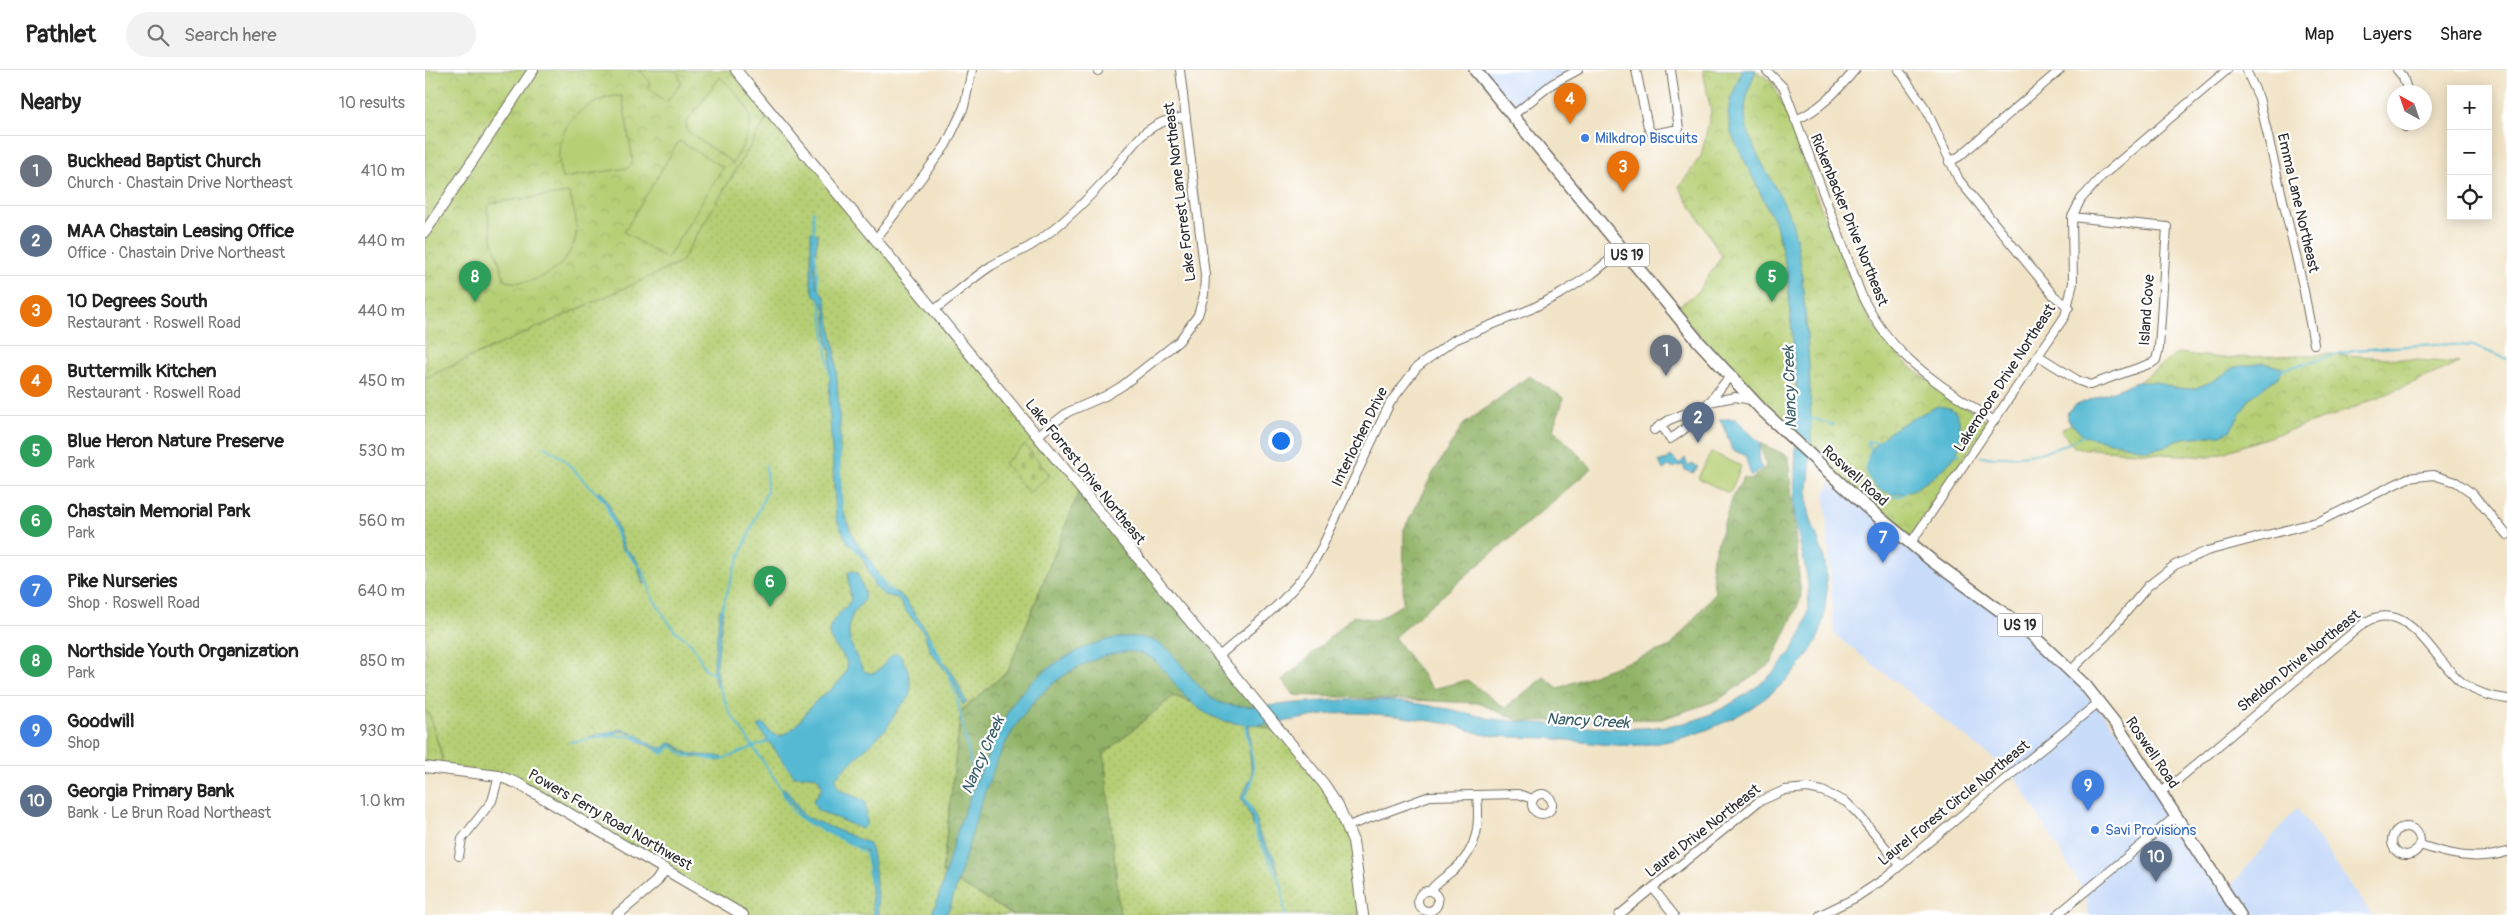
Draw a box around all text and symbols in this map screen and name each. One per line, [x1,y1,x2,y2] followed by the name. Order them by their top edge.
[126,12,476,57] search box
[25,20,96,49] text: Pathlet
[144,21,172,49] icon: search
[184,23,277,47] text: Search here
[2305,23,2334,46] text: Map
[2362,23,2412,46] text: Layers
[2440,23,2482,46] text: Share
[1554,83,1586,124] pin: 4
[2387,85,2432,130] north arrow
[2447,85,2492,220] map controls
[2447,85,2492,130] button: +
[20,89,81,116] text: Nearby
[339,93,405,113] text: 10 results
[1159,100,1200,283] street label: Lake Forrest Lane Northeast
[1595,129,1698,148] place label: Milkdrop Biscuits
[2447,130,2492,175] button: −
[1806,131,1893,310] street label: Rickenbacker Drive Northeast
[2273,131,2324,276] street label: Emma Lane Northeast
[1579,132,1591,144] marker: Milkdrop Biscuits
[67,149,261,173] text: Buckhead Baptist Church
[1607,151,1639,192] pin: 3
[33,161,39,181] text: 1
[361,161,405,181] text: 410 m
[67,173,293,193] text: Church · Chastain Drive Northeast
[2447,175,2492,220] button: locate
[67,219,294,243] text: MAA Chastain Leasing Office
[32,231,40,251] text: 2
[358,231,405,251] text: 440 m
[67,243,285,263] text: Office · Chastain Drive Northeast
[1605,244,1649,266] road number: US 19
[459,261,491,302] pin: 8
[1756,261,1788,302] pin: 5
[2135,273,2159,346] street label: Island Cove
[67,289,208,313] text: 10 Degrees South
[1950,299,2061,456] street label: Lakemoore Drive Northeast
[32,301,40,321] text: 3
[358,301,405,321] text: 440 m
[67,313,241,333] text: Restaurant · Roswell Road
[1650,335,1682,376] pin: 1
[1779,344,1801,429] water label: Nancy Creek
[67,359,216,383] text: Buttermilk Kitchen
[31,371,41,391] text: 4
[358,371,405,391] text: 450 m
[67,383,241,403] text: Restaurant · Roswell Road
[1328,384,1393,490] street label: Interlochen Drive
[1020,395,1150,549] street label: Lake Forrest Drive Northeast
[1682,402,1714,443] pin: 2
[1268,428,1294,454] your location
[67,429,284,453] text: Blue Heron Nature Preserve
[32,441,40,461] text: 5
[359,441,405,461] text: 530 m
[1818,441,1892,511] street label: Roswell Road
[67,453,95,473] text: Park
[67,499,250,523] text: Chastain Memorial Park
[31,511,41,531] text: 6
[358,511,405,531] text: 560 m
[1867,522,1899,563] pin: 7
[67,523,95,543] text: Park
[754,566,786,607] pin: 6
[67,569,177,593] text: Pike Nurseries
[32,581,40,601] text: 7
[358,581,405,601] text: 640 m
[67,593,200,613] text: Shop · Roswell Road
[2234,605,2365,716] street label: Sheldon Drive Northeast
[1997,614,2043,636] road number: US 19
[67,639,299,663] text: Northside Youth Organization
[32,651,40,671] text: 8
[360,651,405,671] text: 850 m
[67,663,95,683] text: Park
[67,709,135,733] text: Goodwill
[1546,709,1631,733] water label: Nancy Creek
[957,712,1010,797] water label: Nancy Creek
[2121,714,2183,792] street label: Roswell Road
[32,721,40,741] text: 9
[359,721,405,741] text: 930 m
[67,733,100,753] text: Shop
[1874,735,2034,870] street label: Laurel Forest Circle Northeast
[524,765,696,875] street label: Powers Ferry Road Northwest
[2072,770,2104,811] pin: 9
[67,779,234,803] text: Georgia Primary Bank
[1642,780,1765,882] street label: Laurel Drive Northeast
[27,791,45,811] text: 10
[360,791,405,811] text: 1.0 km
[67,803,271,823] text: Bank · Le Brun Road Northeast
[2105,821,2196,840] place label: Savi Provisions
[2089,824,2101,836] marker: Savi Provisions
[2140,841,2172,882] pin: 10

